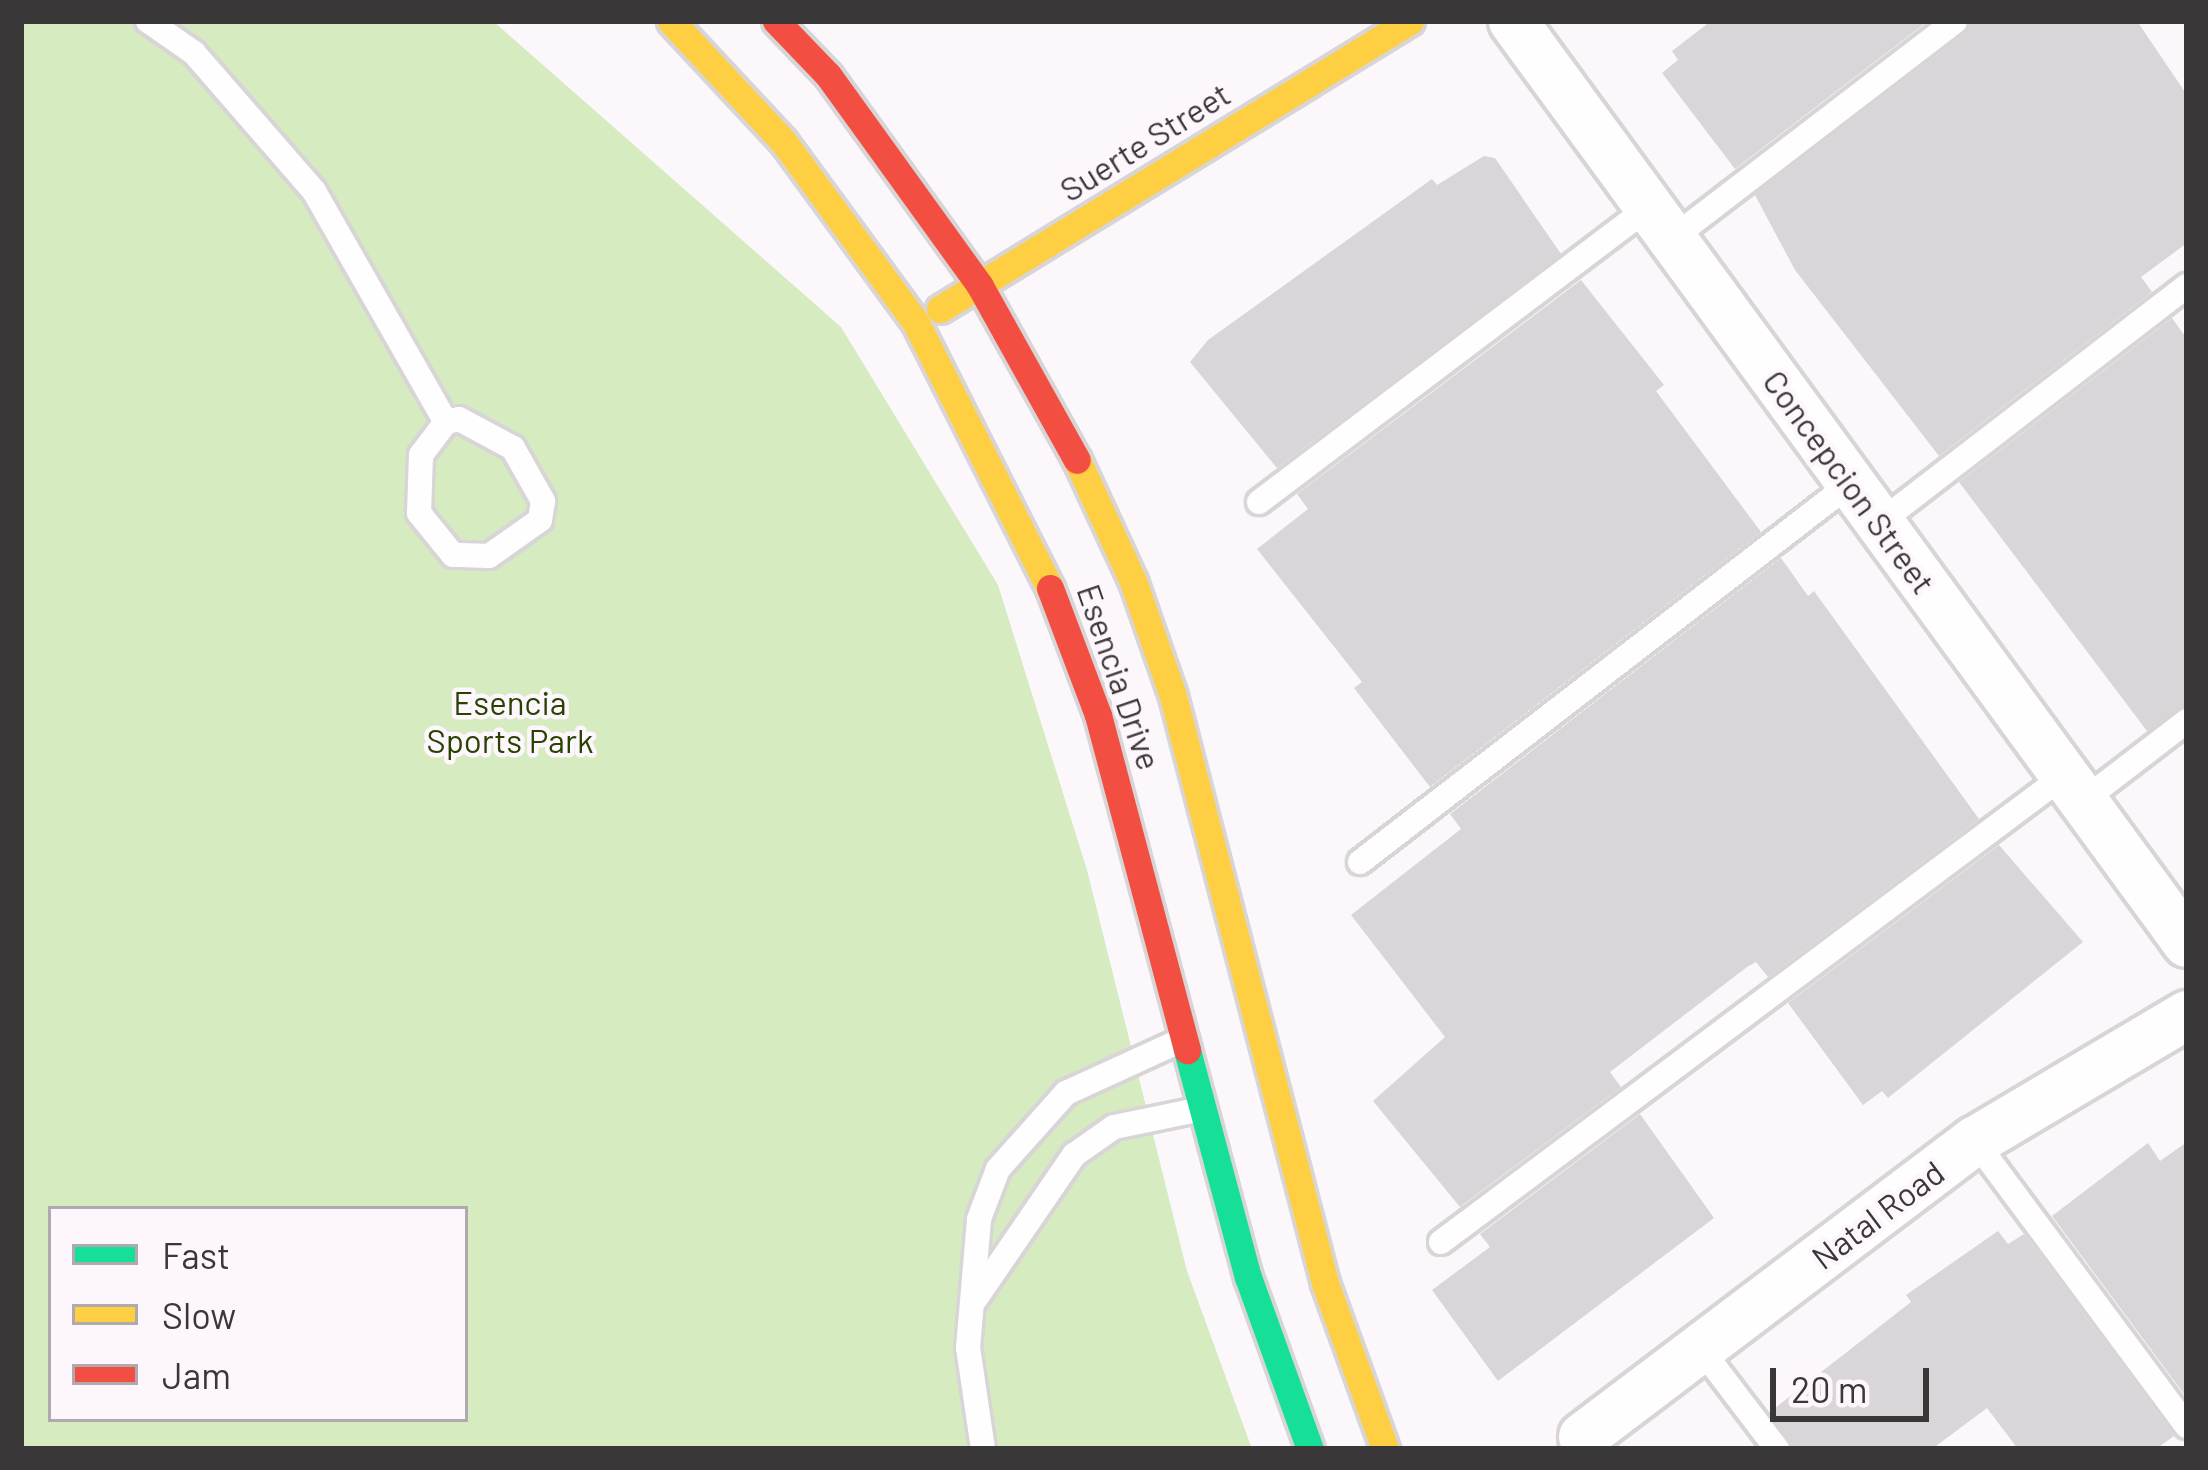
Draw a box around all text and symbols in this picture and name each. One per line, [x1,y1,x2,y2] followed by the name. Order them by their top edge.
[1053,74,1237,210] street label: Suerte Street
[1755,363,1943,601] street label: Concepcion Street
[1069,579,1169,775] street label: Esencia Drive
[426,683,594,761] park label: Esencia Sports Park
[1804,1153,1952,1277] street label: Natal Road
[48,1206,468,1422] legend
[162,1233,230,1276] text: Fast
[162,1293,236,1336] text: Slow
[1776,1344,1935,1418] scale bar
[162,1353,231,1396] text: Jam
[1791,1367,1868,1410] text: 20 m

